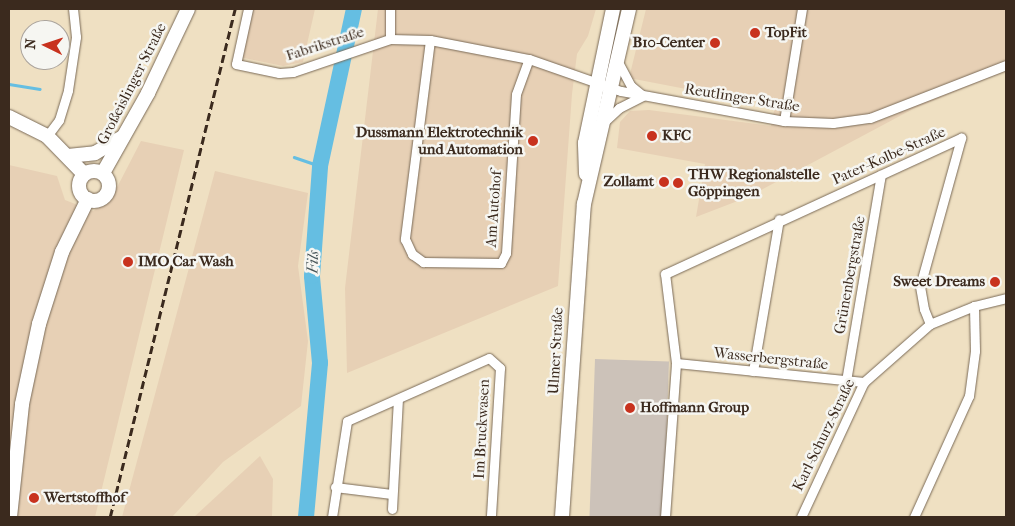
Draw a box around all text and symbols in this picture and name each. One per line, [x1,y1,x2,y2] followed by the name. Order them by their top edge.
[20,20,70,70] north arrow
[93,20,171,148] street label: Großeislinger Straße
[284,23,366,65] street label: Fabrikstraße
[765,24,807,42] place label: TopFit
[749,27,761,39] marker: TopFit
[633,34,705,52] place label: B10-Center
[709,37,721,49] marker: B10-Center
[22,38,39,50] text: N
[683,80,801,116] street label: Reutlinger Straße
[356,123,523,158] place label: Dussmann Elektrotechnik und Automation
[829,123,949,189] street label: Pater-Kolbe-Straße
[662,127,691,145] place label: KFC
[646,130,658,142] marker: KFC
[527,135,539,147] marker: Dussmann Elektrotechnik und Automation
[688,165,820,200] place label: THW Regionalstelle Göppingen
[482,170,506,248] street label: Am Autohof
[603,173,654,191] place label: Zollamt
[658,176,670,188] marker: Zollamt
[672,177,684,189] marker: THW Regionalstelle Göppingen
[831,215,869,335] street label: Grünenbergstraße
[303,250,323,274] water label: Fils
[138,253,234,271] place label: IMO Car Wash
[122,256,134,268] marker: IMO Car Wash
[893,273,985,291] place label: Sweet Dreams
[989,276,1001,288] marker: Sweet Dreams
[545,307,567,395] street label: Ulmer Straße
[713,344,829,374] street label: Wasserbergstraße
[789,376,859,494] street label: Karl-Schurz-Straße
[470,379,494,479] street label: Im Bruckwasen
[640,399,749,417] place label: Hoffmann Group
[624,402,636,414] marker: Hoffmann Group
[44,489,125,507] place label: Wertstoffhof
[28,492,40,504] marker: Wertstoffhof

